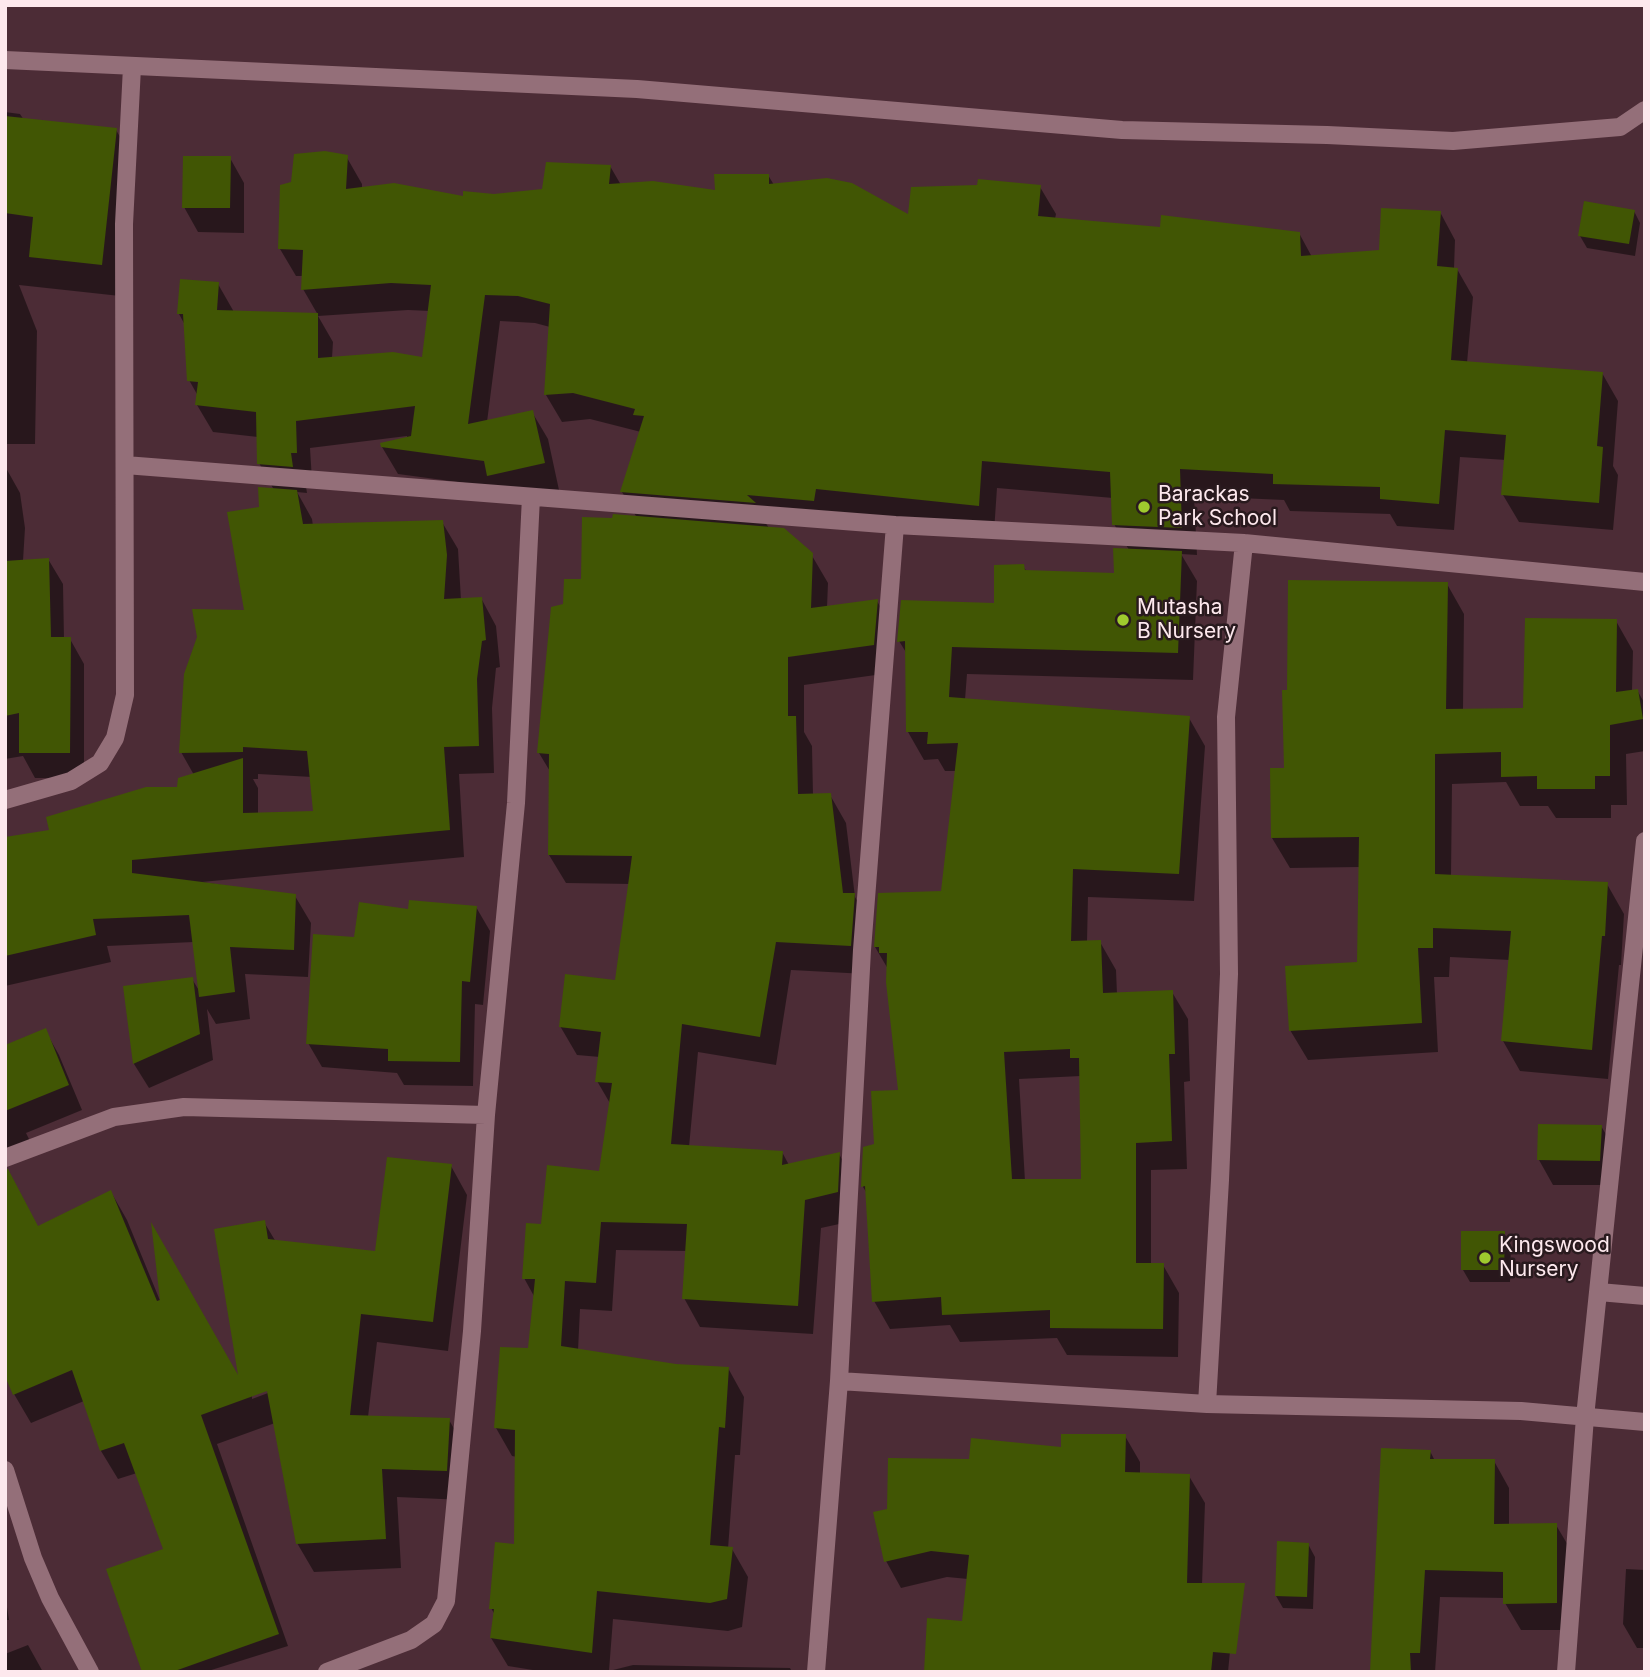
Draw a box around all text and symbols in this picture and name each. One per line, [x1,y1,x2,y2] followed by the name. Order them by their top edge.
[1158,482,1277,532] place label: Barackas Park School
[1136,499,1152,515] marker: Barackas Park School
[1137,595,1236,645] place label: Mutasha B Nursery
[1115,612,1131,628] marker: Mutasha B Nursery
[1499,1233,1610,1283] place label: Kingswood Nursery
[1477,1250,1493,1266] marker: Kingswood Nursery

